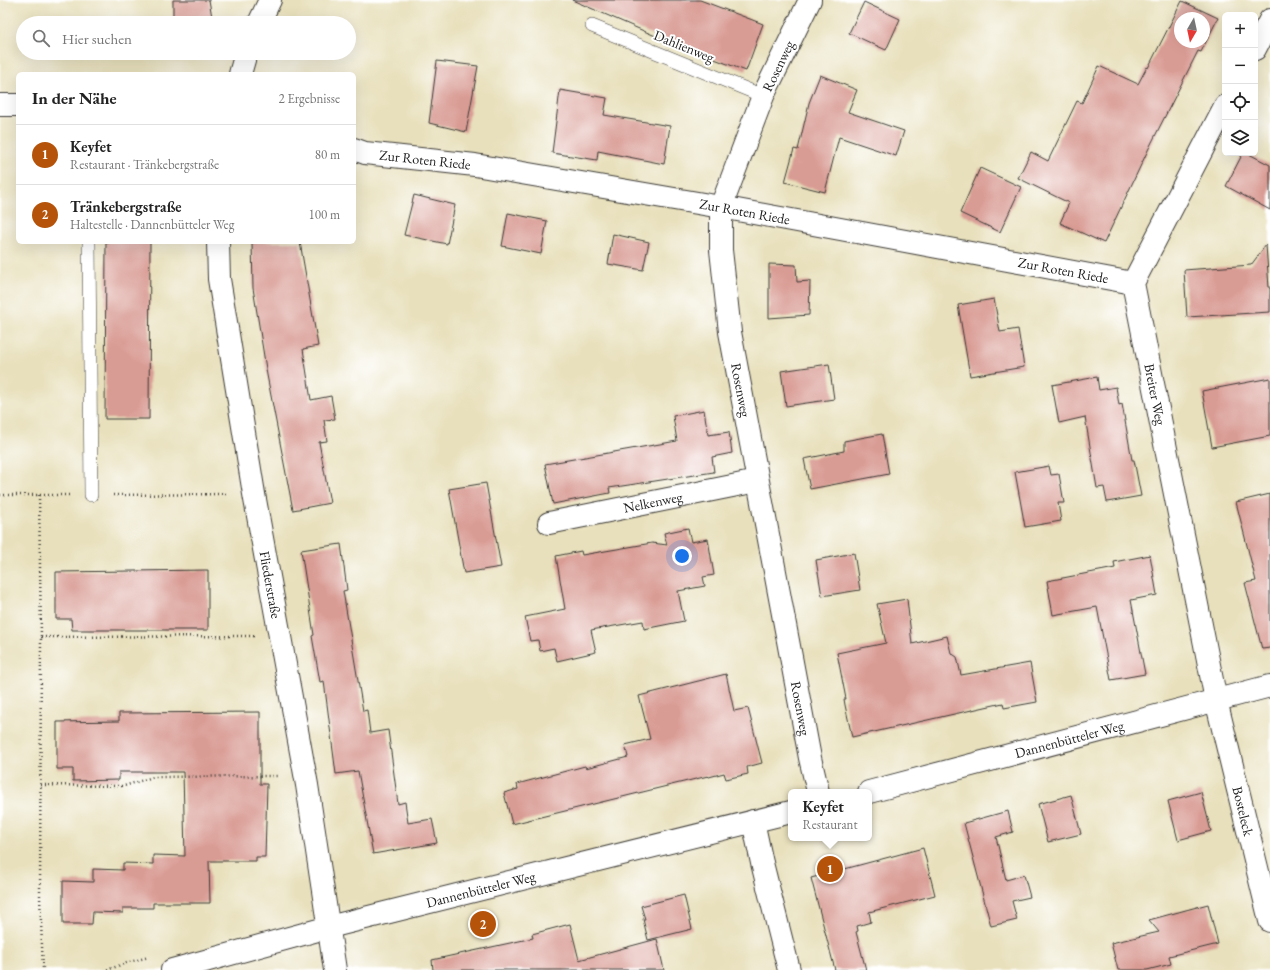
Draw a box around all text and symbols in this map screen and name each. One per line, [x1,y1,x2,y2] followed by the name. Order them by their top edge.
[1174,12,1210,48] north arrow
[1222,12,1258,156] map controls
[1222,12,1258,48] button: +
[16,16,356,60] search box
[651,26,718,67] street label: Dahlienweg
[30,27,52,49] icon: search
[62,29,132,48] text: Hier suchen
[758,37,798,95] street label: Rosenweg
[1222,48,1258,84] button: −
[1222,84,1258,120] button: locate
[32,87,117,109] text: In der Nähe
[279,90,340,107] text: 2 Ergebnisse
[1222,120,1258,156] button: layers
[70,137,112,156] text: Keyfet
[42,146,48,163] text: 1
[315,146,340,163] text: 80 m
[378,146,472,174] street label: Zur Roten Riede
[70,156,219,173] text: Restaurant · Tränkebergstraße
[698,194,792,229] street label: Zur Roten Riede
[70,197,182,216] text: Tränkebergstraße
[42,206,48,223] text: 2
[309,206,340,223] text: 100 m
[70,216,234,233] text: Haltestelle · Dannenbütteler Weg
[1017,253,1111,287] street label: Zur Roten Riede
[727,361,755,419] street label: Rosenweg
[1140,362,1170,427] street label: Breiter Weg
[622,487,685,517] street label: Nelkenweg
[672,546,692,566] your location
[256,549,286,620] street label: Fliederstraße
[787,680,815,738] street label: Rosenweg
[1013,716,1126,762] street label: Dannenbütteler Weg
[1228,784,1258,838] street label: Bosteleck
[788,789,872,841] popup
[802,797,844,816] text: Keyfet
[802,816,858,833] text: Restaurant
[817,854,843,884] pin: 1
[424,867,538,912] street label: Dannenbütteler Weg
[470,909,496,939] pin: 2

